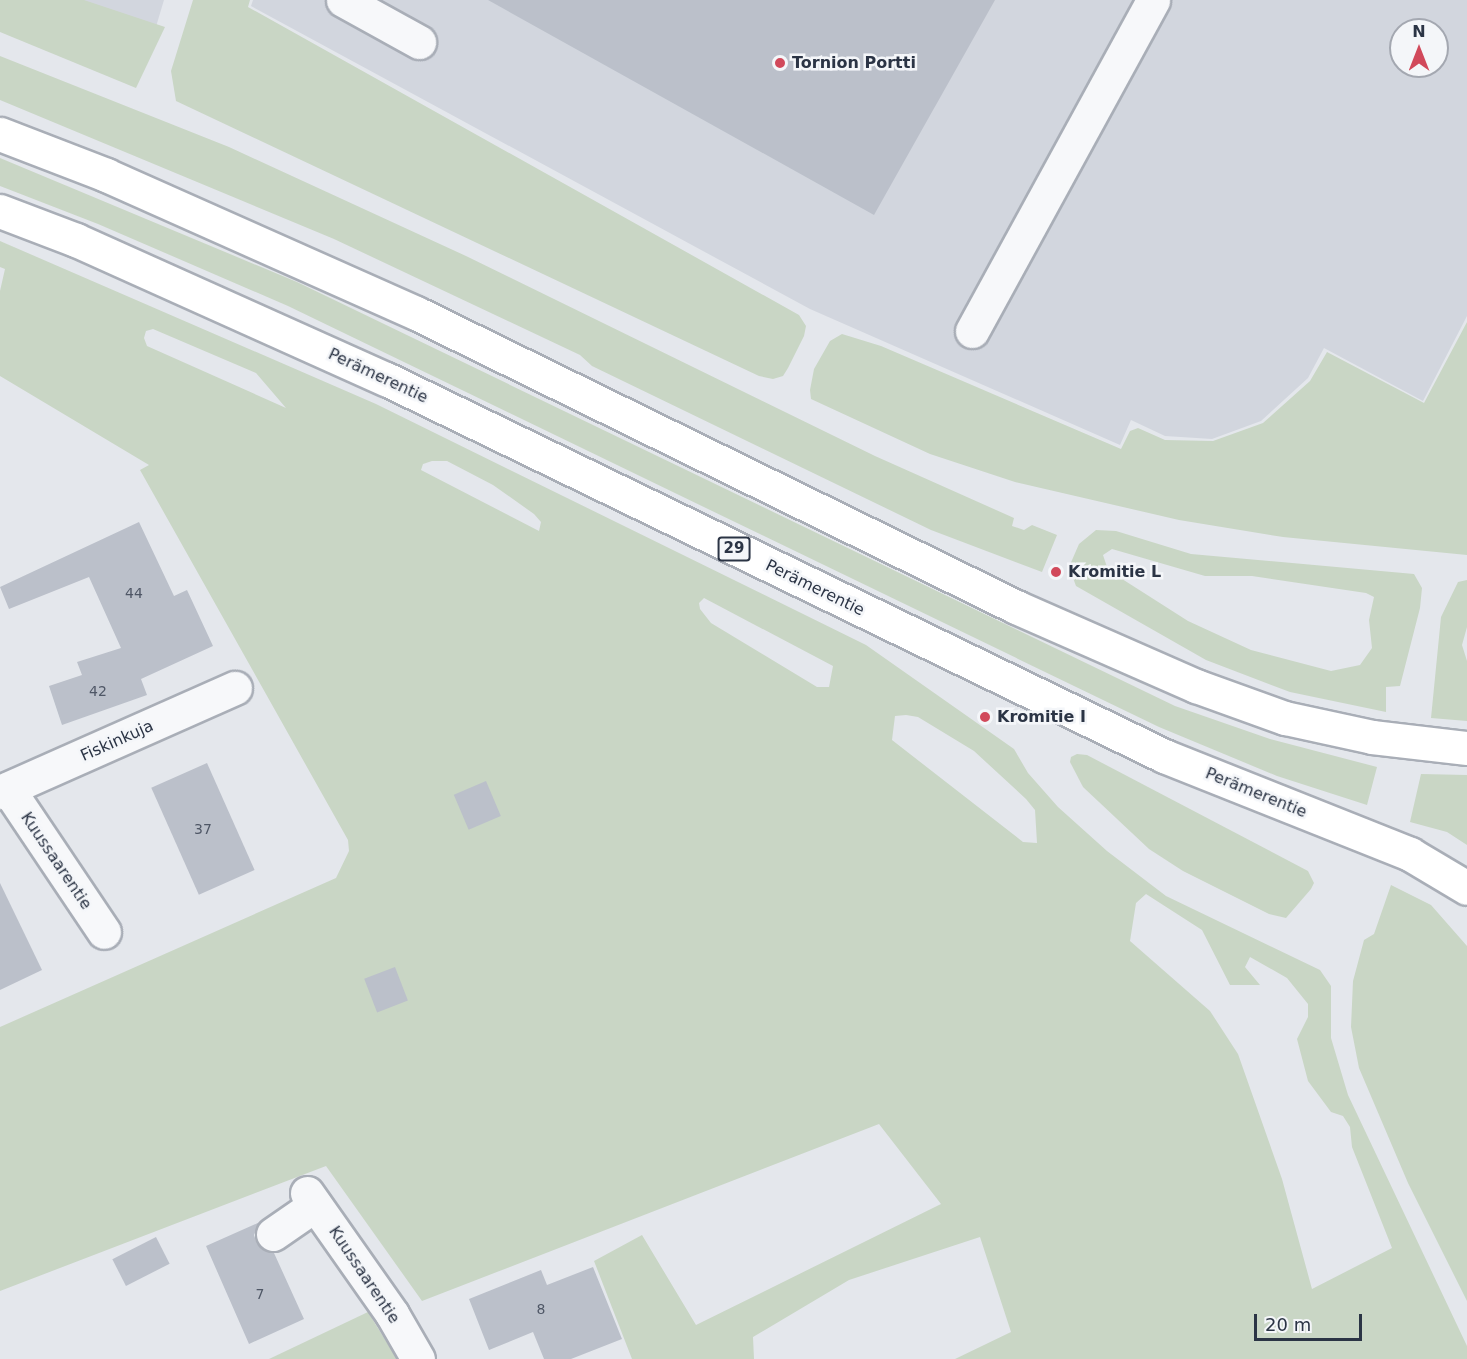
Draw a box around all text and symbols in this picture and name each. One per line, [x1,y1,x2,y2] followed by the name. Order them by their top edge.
[1389,18,1449,78] north arrow
[1412,22,1426,41] text: N
[792,53,916,73] place label: Tornion Portti
[773,56,787,70] marker: Tornion Portti
[325,345,431,407] street label: Perämerentie
[718,537,750,561] road number: 29
[762,556,868,620] street label: Perämerentie
[1068,562,1161,582] place label: Kromitie L
[1049,565,1063,579] marker: Kromitie L
[125,585,143,601] house number: 44
[89,683,107,699] house number: 42
[997,707,1086,727] place label: Kromitie I
[978,710,992,724] marker: Kromitie I
[78,716,156,766] street label: Fiskinkuja
[1203,764,1309,822] street label: Perämerentie
[16,809,96,913] street label: Kuussaarentie
[194,821,212,837] house number: 37
[324,1223,404,1327] street label: Kuussaarentie
[256,1286,264,1302] house number: 7
[537,1301,545,1317] house number: 8
[1257,1302,1365,1340] scale bar
[1265,1314,1311,1335] text: 20 m

